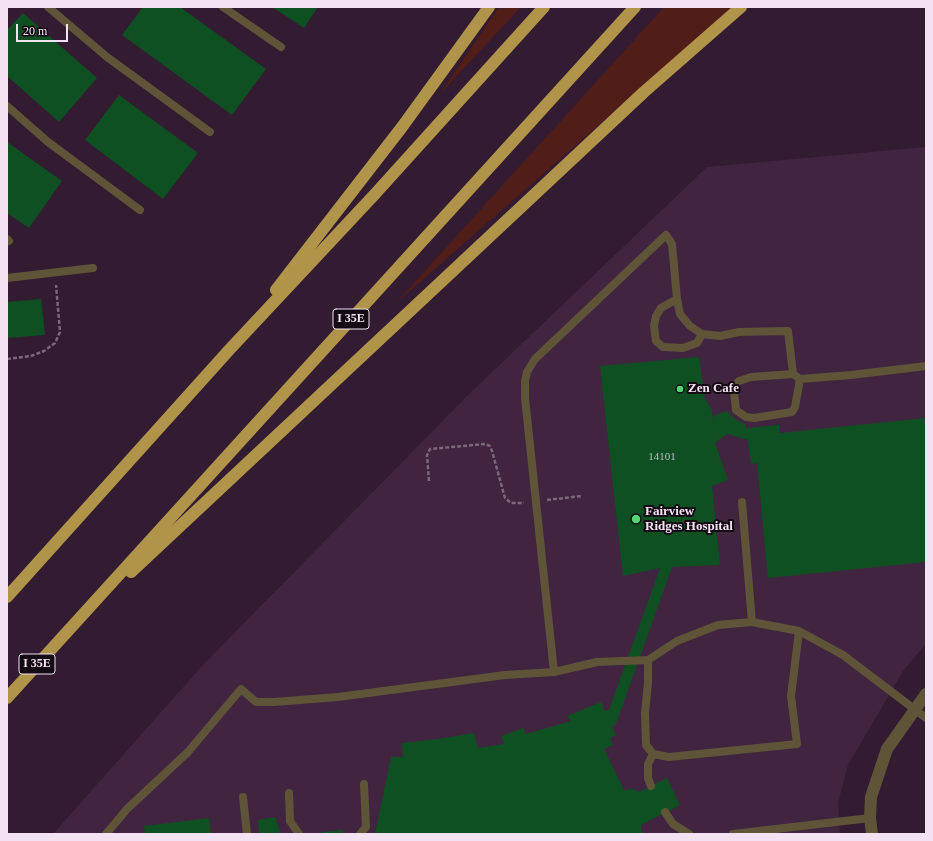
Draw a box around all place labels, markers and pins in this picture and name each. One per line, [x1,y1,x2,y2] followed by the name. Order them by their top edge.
[688,381,739,397] place label: Zen Cafe
[675,384,685,394] marker: Zen Cafe
[645,504,733,535] place label: Fairview Ridges Hospital
[630,513,642,525] marker: Fairview Ridges Hospital

